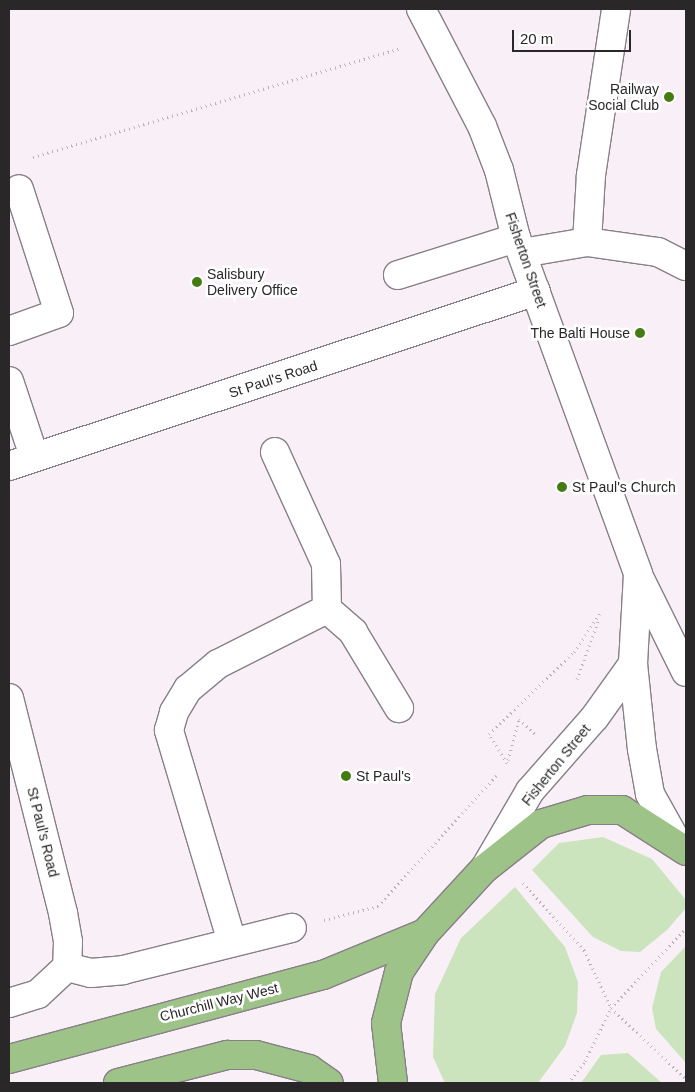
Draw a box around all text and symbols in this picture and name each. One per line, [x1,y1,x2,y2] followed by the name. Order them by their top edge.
[515,20,634,52] scale bar
[520,30,553,47] text: 20 m
[588,81,659,114] place label: Railway Social Club
[663,91,675,103] marker: Railway Social Club
[502,210,550,310] street label: Fisherton Street
[207,266,298,298] place label: Salisbury Delivery Office
[191,276,203,288] marker: Salisbury Delivery Office
[530,325,630,341] place label: The Balti House
[634,327,646,339] marker: The Balti House
[227,357,319,401] street label: St Paul's Road
[572,479,676,495] place label: St Paul's Church
[556,481,568,493] marker: St Paul's Church
[518,721,594,809] street label: Fisherton Street
[356,768,411,784] place label: St Paul's
[340,770,352,782] marker: St Paul's
[24,785,62,879] street label: St Paul's Road
[158,979,280,1025] street label: Churchill Way West

